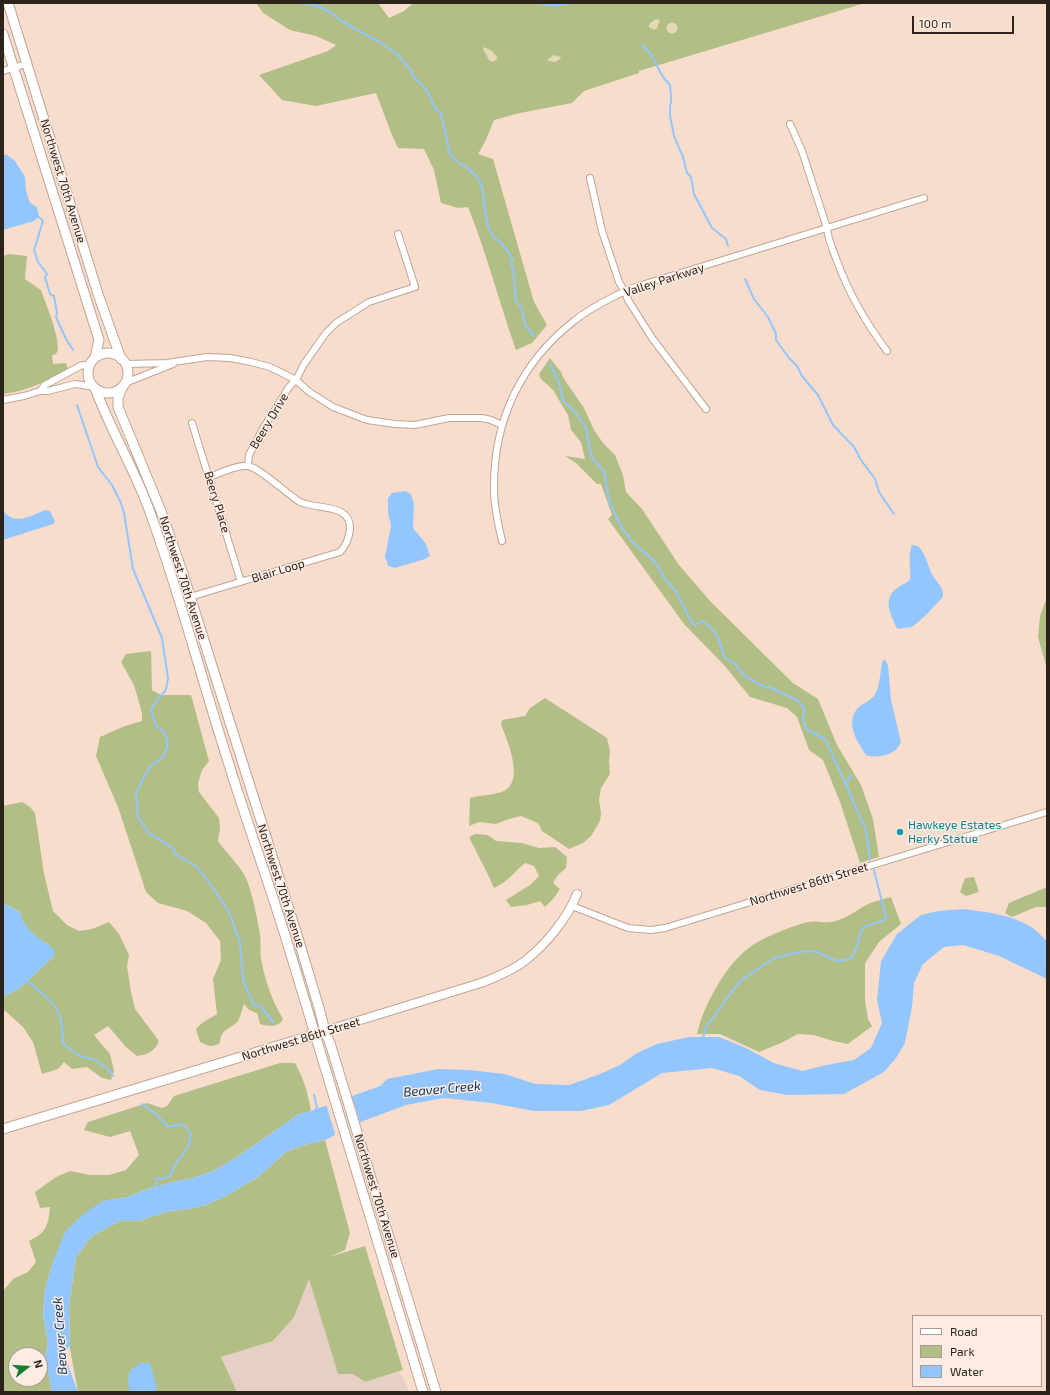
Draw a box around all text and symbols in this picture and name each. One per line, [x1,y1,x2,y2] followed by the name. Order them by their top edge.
[914,8,1016,34] scale bar
[919,16,951,30] text: 100 m
[37,117,89,245] street label: Northwest 70th Avenue
[622,260,706,300] street label: Valley Parkway
[247,390,291,452] street label: Beery Drive
[201,469,233,535] street label: Beery Place
[156,514,210,642] street label: Northwest 70th Avenue
[250,556,306,586] street label: Blair Loop
[908,818,1001,846] place label: Hawkeye Estates Herky Statue
[254,822,308,950] street label: Northwest 70th Avenue
[895,827,905,837] marker: Hawkeye Estates Herky Statue
[748,859,870,909] street label: Northwest 86th Street
[240,1014,362,1064] street label: Northwest 86th Street
[403,1078,481,1100] water label: Beaver Creek
[351,1132,403,1260] street label: Northwest 70th Avenue
[50,1297,70,1375] water label: Beaver Creek
[912,1315,1042,1387] legend
[950,1324,978,1338] text: Road
[950,1344,975,1358] text: Park
[8,1347,48,1387] north arrow
[32,1358,46,1369] text: N
[950,1364,984,1378] text: Water

